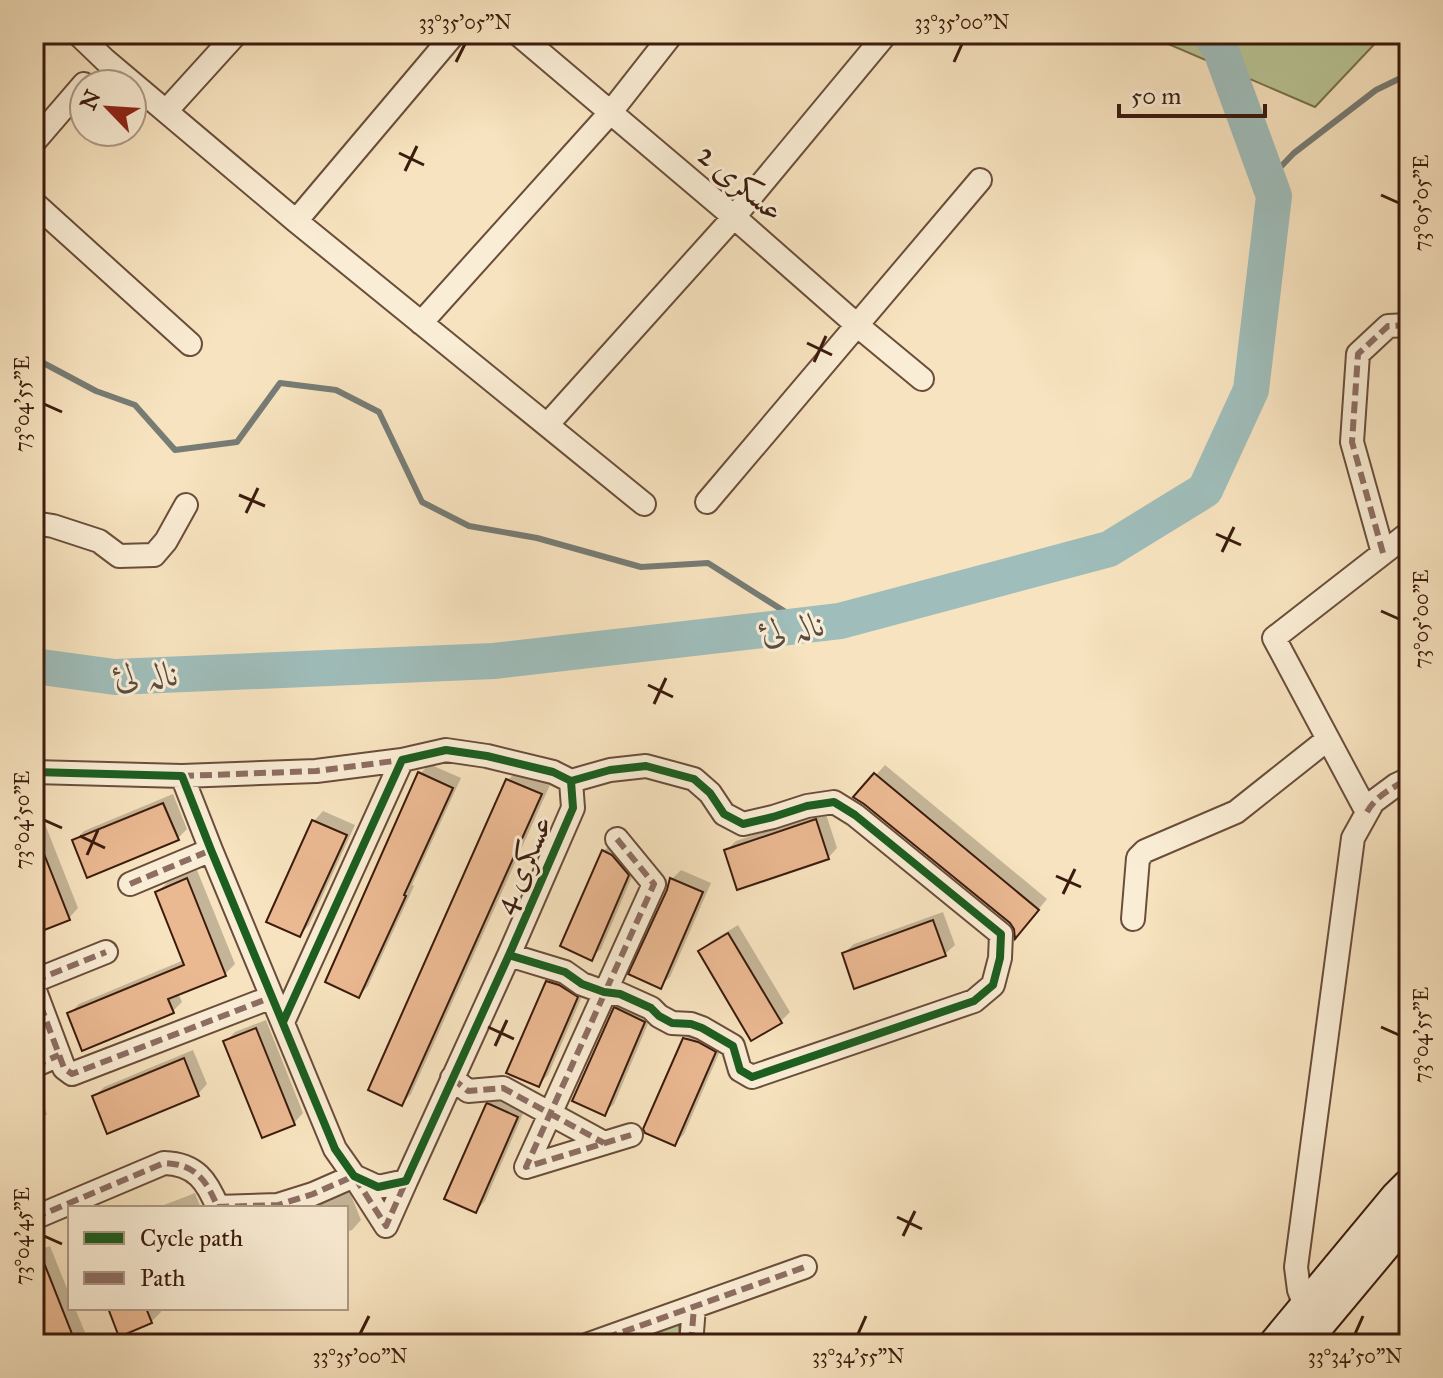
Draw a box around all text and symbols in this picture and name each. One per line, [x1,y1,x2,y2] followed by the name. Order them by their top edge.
[419,10,511,34] text: 33°35'05"N
[914,10,1010,34] text: 33°35'00"N
[68,68,148,148] north arrow
[1119,68,1265,118] scale bar
[1131,81,1181,111] text: 50 m
[74,85,107,114] text: N
[689,135,792,230] street label: عسکری 2
[1409,155,1433,251] text: 73°05'05"E
[10,356,34,452] text: 73°04'55"E
[1409,570,1433,668] text: 73°05'00"E
[756,603,828,652] water label: نالہ لئ
[111,653,180,696] water label: نالہ لئ
[10,771,34,869] text: 73°04'50"E
[484,809,561,920] street label: عسکری 4
[1409,987,1433,1083] text: 73°04'55"E
[10,1187,34,1285] text: 73°04'45"E
[68,1206,348,1310] legend
[140,1223,243,1253] text: Cycle path
[140,1263,185,1293] text: Path
[312,1344,408,1368] text: 33°35'00"N
[812,1344,904,1368] text: 33°34'55"N
[1308,1344,1402,1368] text: 33°34'50"N

